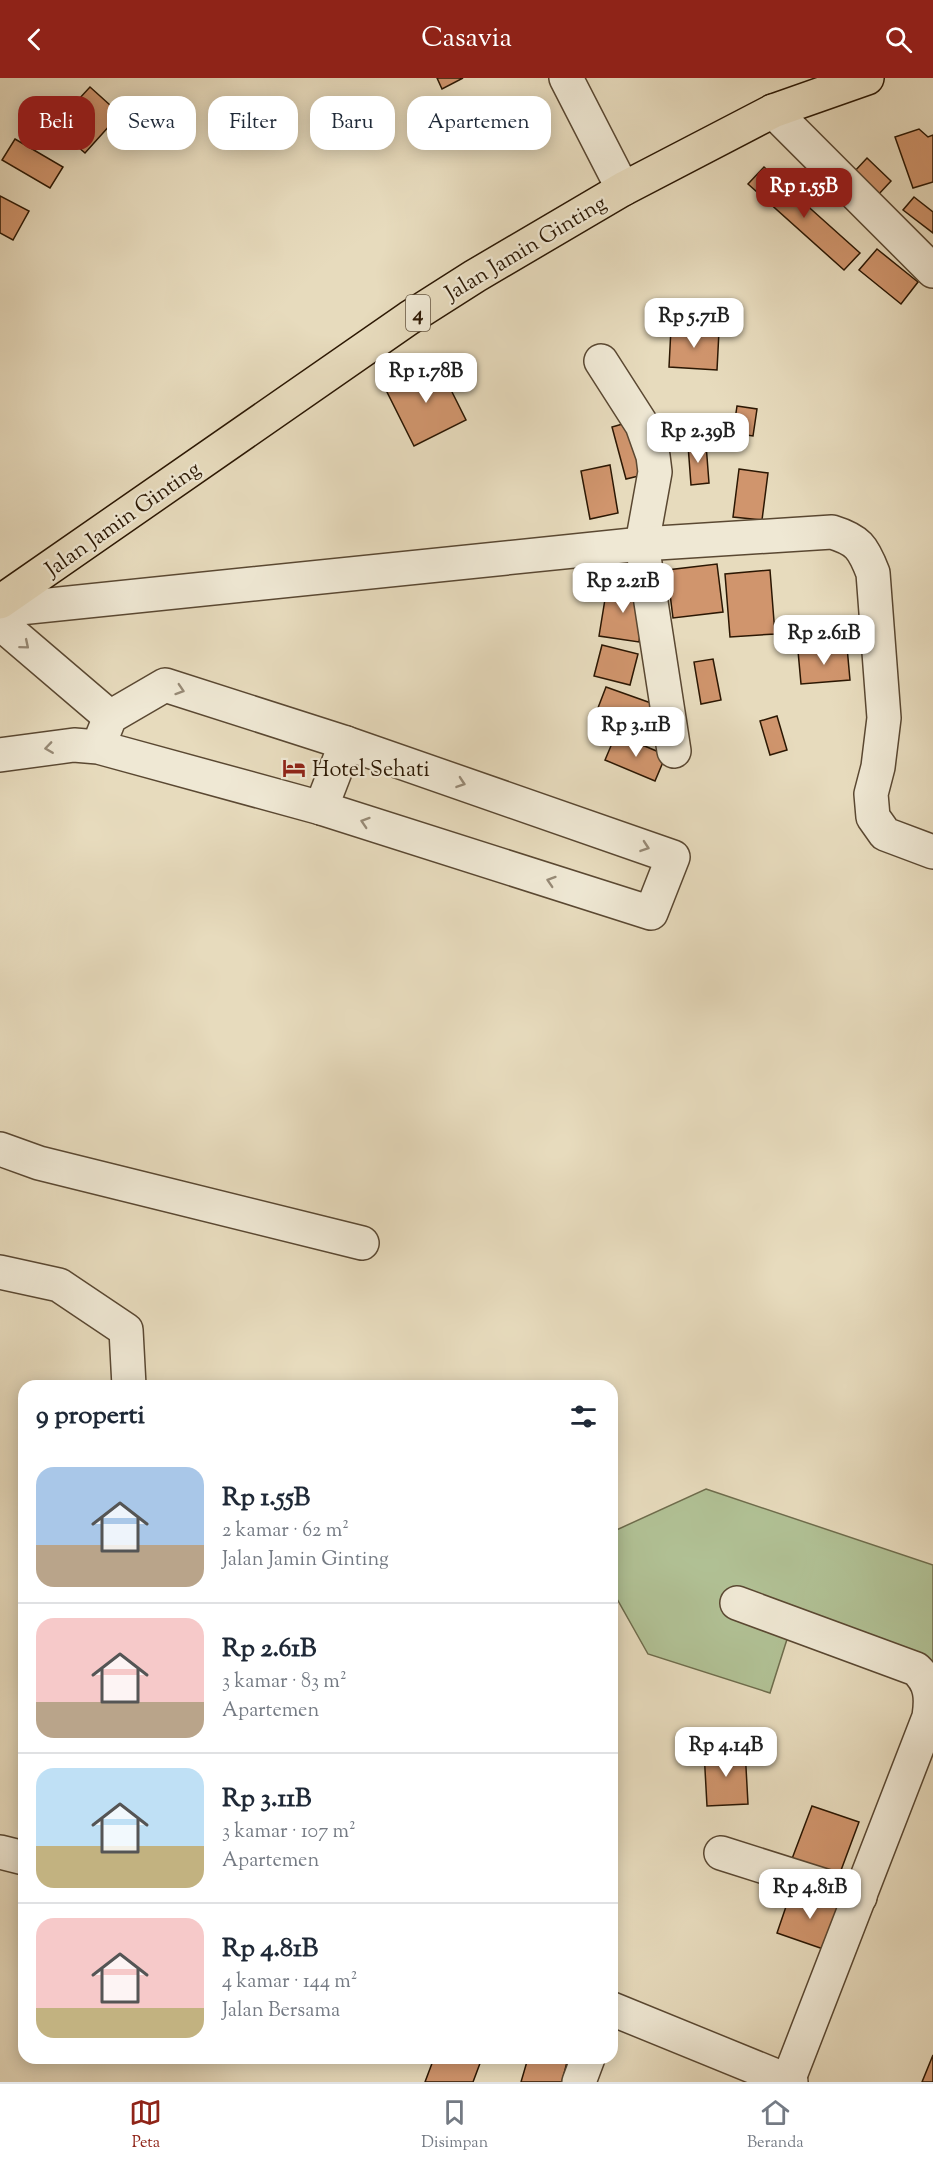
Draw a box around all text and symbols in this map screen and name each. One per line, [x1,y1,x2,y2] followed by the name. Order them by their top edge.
[421,20,512,59] text: Casavia
[18,23,51,56] icon: back
[882,23,915,56] icon: search
[18,96,95,150] chip: Beli
[107,96,196,150] chip: Sewa
[208,96,298,150] chip: Filter
[310,96,395,150] chip: Baru
[407,96,551,150] chip: Apartemen
[742,168,866,219] pin: Rp 1.55B
[770,173,838,202] text: Rp 1.55B
[439,188,614,311] street label: Jalan Jamin Ginting
[406,295,430,331] road number: 4
[632,298,756,349] pin: Rp 5.71B
[659,303,729,332] text: Rp 5.71B
[364,353,488,404] pin: Rp 1.78B
[389,358,463,387] text: Rp 1.78B
[636,413,760,464] pin: Rp 2.39B
[661,418,735,447] text: Rp 2.39B
[39,455,208,587] street label: Jalan Jamin Ginting
[561,563,685,614] pin: Rp 2.21B
[587,568,659,597] text: Rp 2.21B
[762,615,886,666] pin: Rp 2.61B
[788,620,860,649] text: Rp 2.61B
[18,638,29,649] one-way arrow
[174,682,185,695] one-way arrow
[574,707,698,758] pin: Rp 3.11B
[602,712,670,741] text: Rp 3.11B
[44,742,54,754] one-way arrow
[281,755,307,781] hotel icon: Hotel Sehati
[312,755,430,787] place label: Hotel Sehati
[455,776,466,789] one-way arrow
[360,817,371,829] one-way arrow
[639,840,650,853] one-way arrow
[546,876,557,889] one-way arrow
[36,1398,145,1435] text: 9 properti
[567,1400,600,1433] icon: filters
[222,1480,310,1517] text: Rp 1.55B
[84,1491,156,1563] icon: home
[222,1517,349,1546] text: 2 kamar · 62 m²
[222,1546,389,1575] text: Jalan Jamin Ginting
[222,1631,316,1668] text: Rp 2.61B
[84,1642,156,1714] icon: home
[222,1668,347,1697] text: 3 kamar · 83 m²
[222,1697,319,1726] text: Apartemen
[664,1727,788,1778] pin: Rp 4.14B
[689,1732,763,1761] text: Rp 4.14B
[222,1781,312,1818] text: Rp 3.11B
[84,1792,156,1864] icon: home
[222,1818,356,1847] text: 3 kamar · 107 m²
[222,1847,319,1876] text: Apartemen
[748,1869,872,1920] pin: Rp 4.81B
[773,1874,847,1903] text: Rp 4.81B
[222,1931,318,1968] text: Rp 4.81B
[84,1942,156,2014] icon: home
[222,1968,358,1997] text: 4 kamar · 144 m²
[222,1997,340,2026] text: Jalan Bersama
[129,2096,162,2155] tab: Peta
[421,2096,488,2155] tab: Disimpan
[747,2096,804,2155] tab: Beranda

